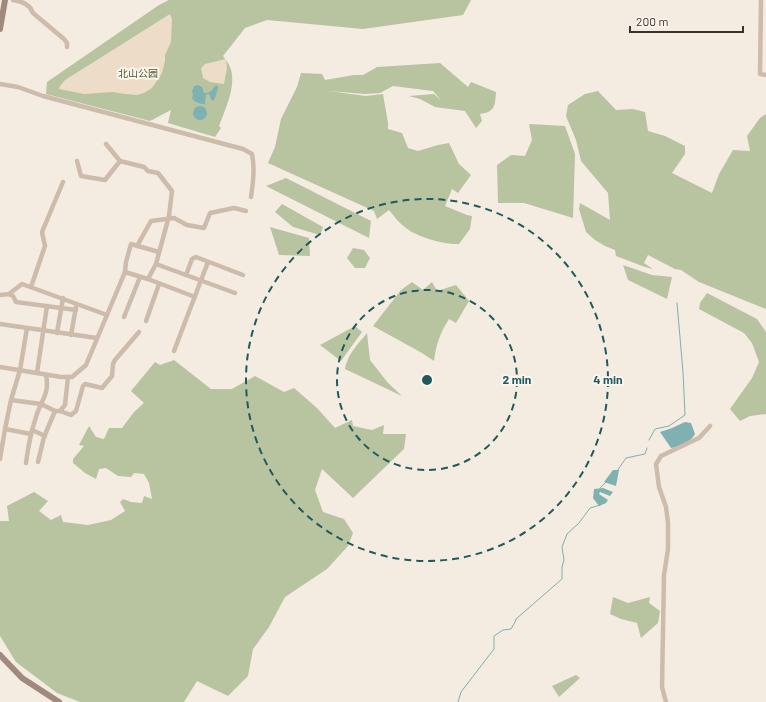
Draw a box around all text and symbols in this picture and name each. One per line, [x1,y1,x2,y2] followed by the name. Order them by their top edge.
[630,8,743,34] scale bar
[636,14,668,28] text: 200 m
[118,67,158,79] park label: 北山公园
[503,372,531,386] text: 2 min
[593,372,623,386] text: 4 min
[420,373,434,387] centre of rings

